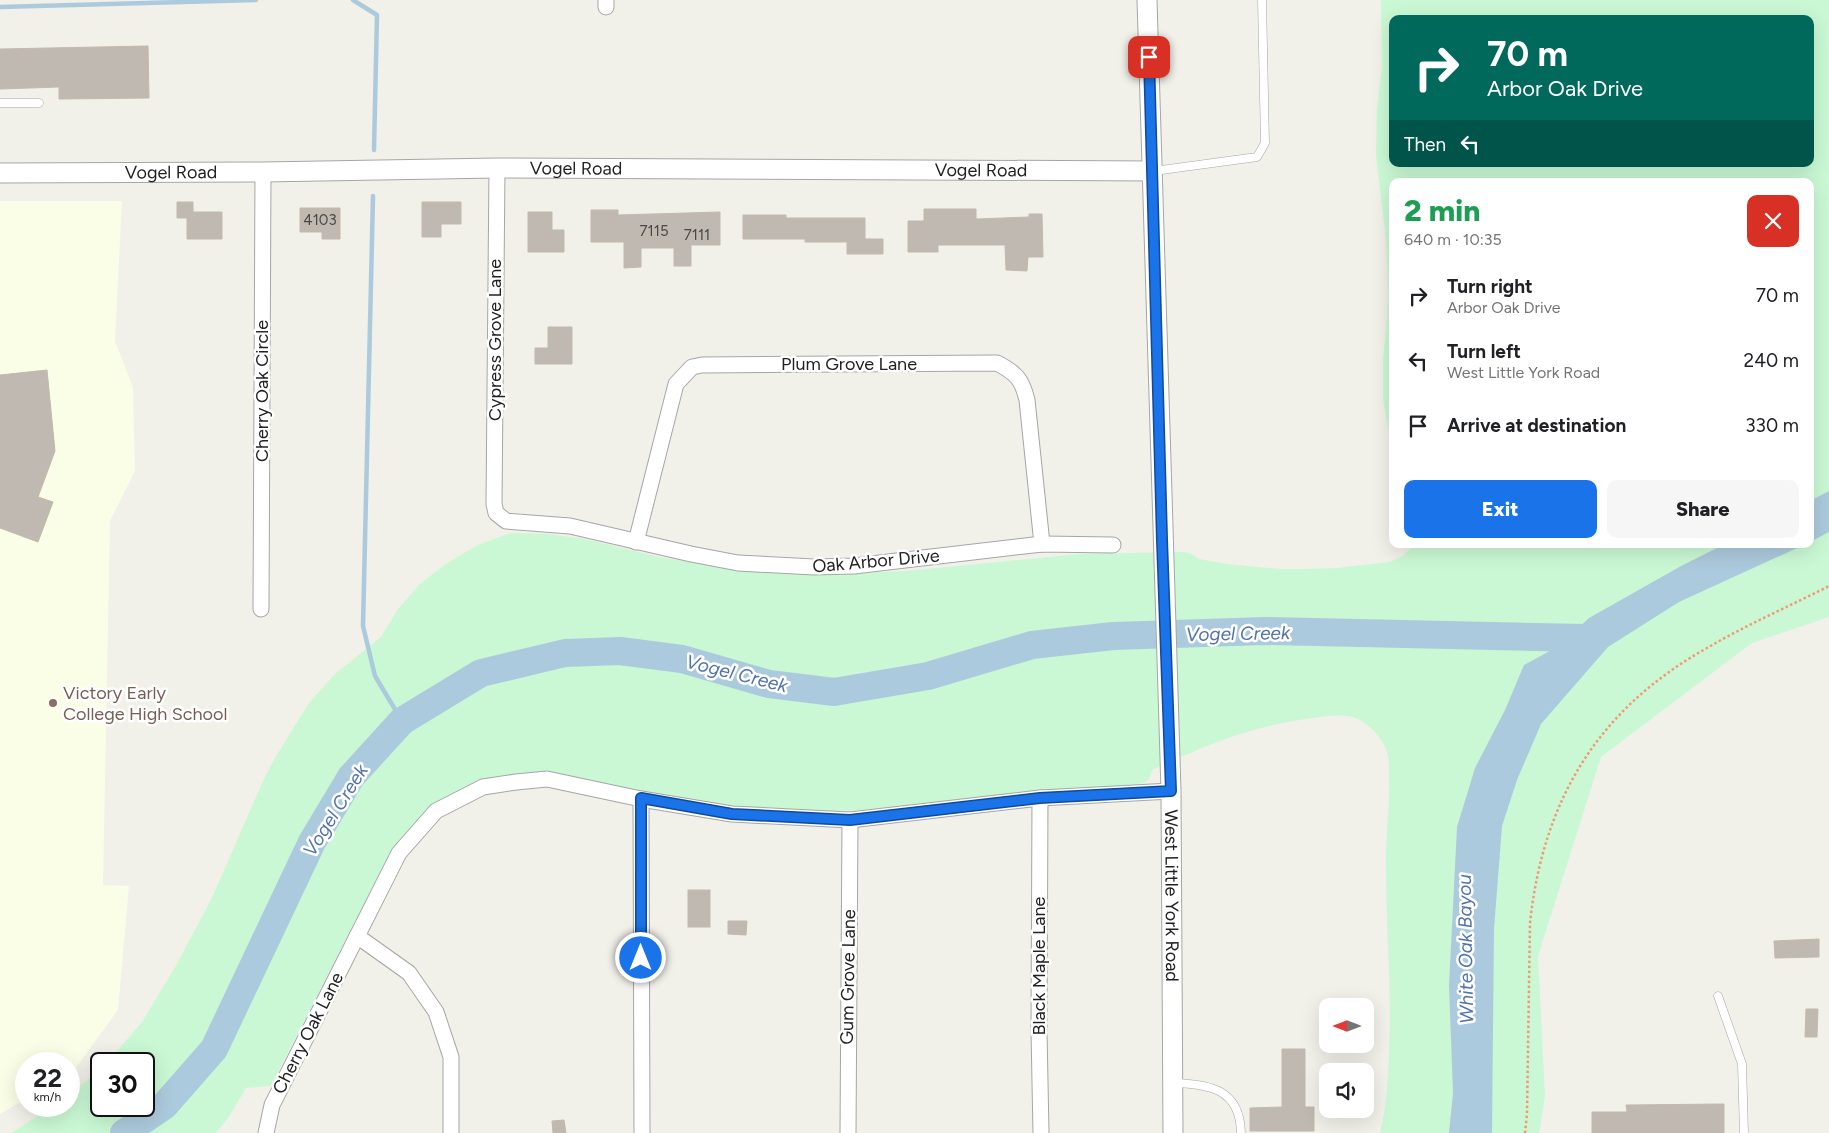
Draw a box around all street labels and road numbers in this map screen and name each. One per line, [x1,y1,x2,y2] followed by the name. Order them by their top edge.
[530,157,622,180] street label: Vogel Road
[935,159,1027,181] street label: Vogel Road
[125,161,217,184] street label: Vogel Road
[484,259,506,421] street label: Cypress Grove Lane
[251,320,273,462] street label: Cherry Oak Circle
[781,353,917,375] street label: Plum Grove Lane
[811,544,941,578] street label: Oak Arbor Drive
[1160,809,1183,982] street label: West Little York Road
[1028,896,1050,1035] street label: Black Maple Lane
[836,909,860,1045] street label: Gum Grove Lane
[268,968,348,1098] street label: Cherry Oak Lane

